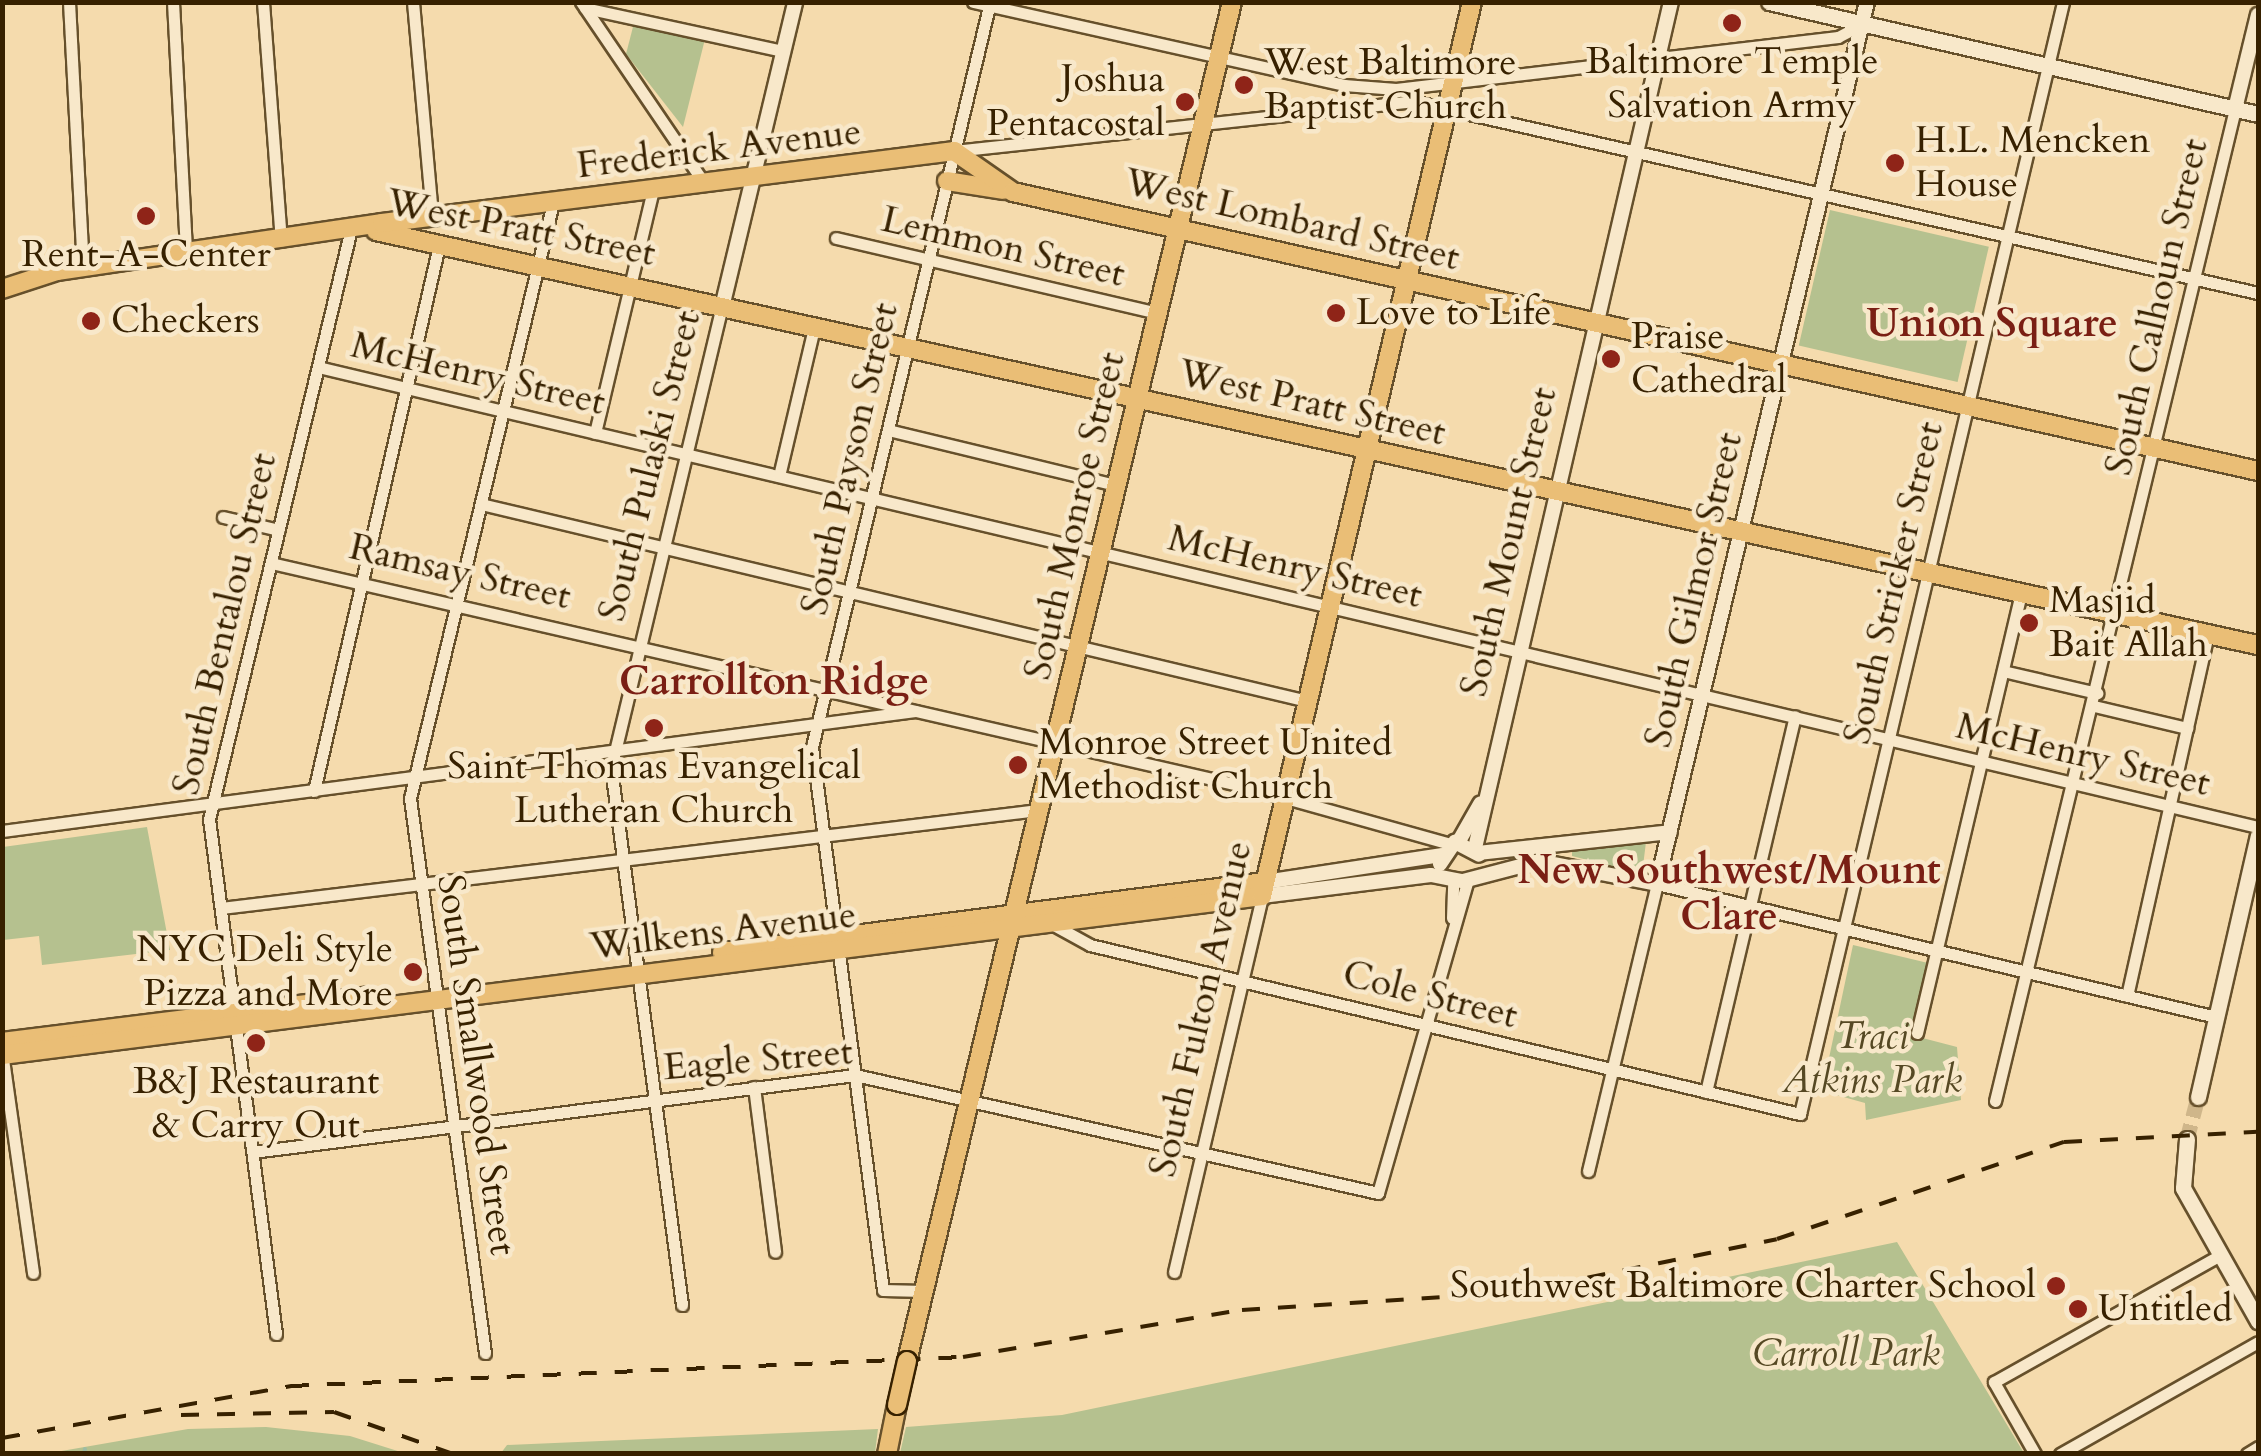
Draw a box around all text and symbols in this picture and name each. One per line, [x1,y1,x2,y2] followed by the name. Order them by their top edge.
[1721,12,1743,34] marker: Baltimore Temple Salvation Army
[1585,39,1879,128] place label: Baltimore Temple Salvation Army
[1264,40,1517,130] place label: West Baltimore Baptist Church
[987,57,1165,146] place label: Joshua Pentacostal
[1233,74,1255,96] marker: West Baltimore Baptist Church
[1174,91,1196,113] marker: Joshua Pentacostal
[574,109,864,189] street label: Frederick Avenue
[1915,118,2150,208] place label: H.L. Mencken House
[2096,134,2218,480] street label: South Calhoun Street
[1884,152,1906,174] marker: H.L. Mencken House
[1120,159,1464,281] street label: West Lombard Street
[383,180,659,276] street label: West Pratt Street
[877,197,1129,297] street label: Lemmon Street
[135,205,157,227] marker: Rent-A-Center
[21,232,271,278] place label: Rent-A-Center
[1356,290,1551,336] place label: Love to Life
[111,298,260,344] place label: Checkers
[792,298,908,620] street label: South Payson Street
[1866,300,2118,348] district label: Union Square
[1325,302,1347,324] marker: Love to Life
[589,306,711,626] street label: South Pulaski Street
[80,310,102,332] marker: Checkers
[1631,314,1787,404] place label: Praise Cathedral
[347,323,609,425] street label: McHenry Street
[1015,348,1135,684] street label: South Monroe Street
[1600,348,1622,370] marker: Praise Cathedral
[1174,350,1450,456] street label: West Pratt Street
[1451,383,1567,701] street label: South Mount Street
[1835,417,1953,749] street label: South Stricker Street
[1636,428,1752,752] street label: South Gilmor Street
[163,449,287,799] street label: South Bentalou Street
[1164,516,1426,618] street label: McHenry Street
[345,524,575,620] street label: Ramsay Street
[2049,578,2208,668] place label: Masjid Bait Allah
[2018,612,2040,634] marker: Masjid Bait Allah
[619,658,929,706] district label: Carrollton Ridge
[1952,704,2214,806] street label: McHenry Street
[643,717,665,739] marker: Saint Thomas Evangelical Lutheran Church
[1038,720,1392,809] place label: Monroe Street United Methodist Church
[447,744,861,834] place label: Saint Thomas Evangelical Lutheran Church
[1007,754,1029,776] marker: Monroe Street United Methodist Church
[1140,837,1262,1181] street label: South Fulton Avenue
[1517,847,1941,941] district label: New Southwest/Mount Clare
[427,872,525,1258] street label: South Smallwood Street
[587,892,859,970] street label: Wilkens Avenue
[136,927,393,1016] place label: NYC Deli Style Pizza and More
[1338,951,1522,1039] street label: Cole Street
[402,961,424,983] marker: NYC Deli Style Pizza and More
[1782,1014,1962,1104] park label: Traci Atkins Park
[662,1029,854,1091] street label: Eagle Street
[245,1032,267,1054] marker: B&J Restaurant & Carry Out
[133,1059,379,1148] place label: B&J Restaurant & Carry Out
[1450,1263,2036,1309] place label: Southwest Baltimore Charter School
[2045,1275,2067,1297] marker: Southwest Baltimore Charter School
[2098,1286,2232,1332] place label: Untitled
[2067,1298,2089,1320] marker: Untitled
[1752,1331,1940,1377] park label: Carroll Park

